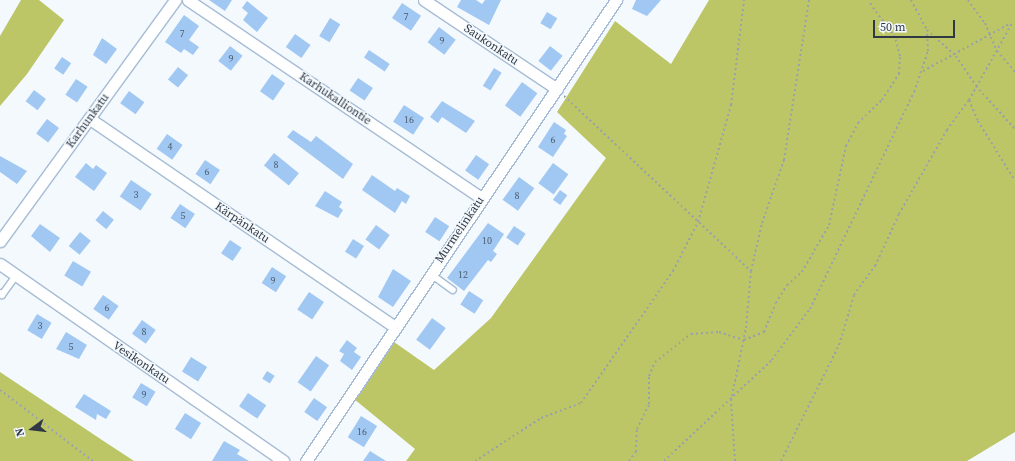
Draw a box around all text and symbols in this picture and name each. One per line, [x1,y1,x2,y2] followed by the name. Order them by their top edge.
[404,11,408,23] house number: 7
[875,12,957,38] scale bar
[880,19,906,35] text: 50 m
[461,21,521,69] street label: Saukonkatu
[180,28,184,40] house number: 7
[440,35,444,47] house number: 9
[229,53,233,65] house number: 9
[296,70,374,128] street label: Karhukalliontie
[63,91,113,151] street label: Karhunkatu
[404,114,414,126] house number: 16
[551,134,555,146] house number: 6
[168,141,172,153] house number: 4
[274,159,278,171] house number: 8
[205,166,209,178] house number: 6
[134,189,138,201] house number: 3
[515,190,519,202] house number: 8
[432,194,488,266] street label: Murmelinkatu
[212,199,272,247] street label: Kärpänkatu
[181,210,185,222] house number: 5
[482,235,492,247] house number: 10
[458,269,468,281] house number: 12
[271,275,275,287] house number: 9
[105,302,109,314] house number: 6
[38,320,42,332] house number: 3
[142,326,146,338] house number: 8
[110,339,172,387] street label: Vesikonkatu
[69,341,73,353] house number: 5
[142,389,146,401] house number: 9
[12,409,52,449] north arrow
[12,426,28,438] text: N
[357,426,367,438] house number: 16

